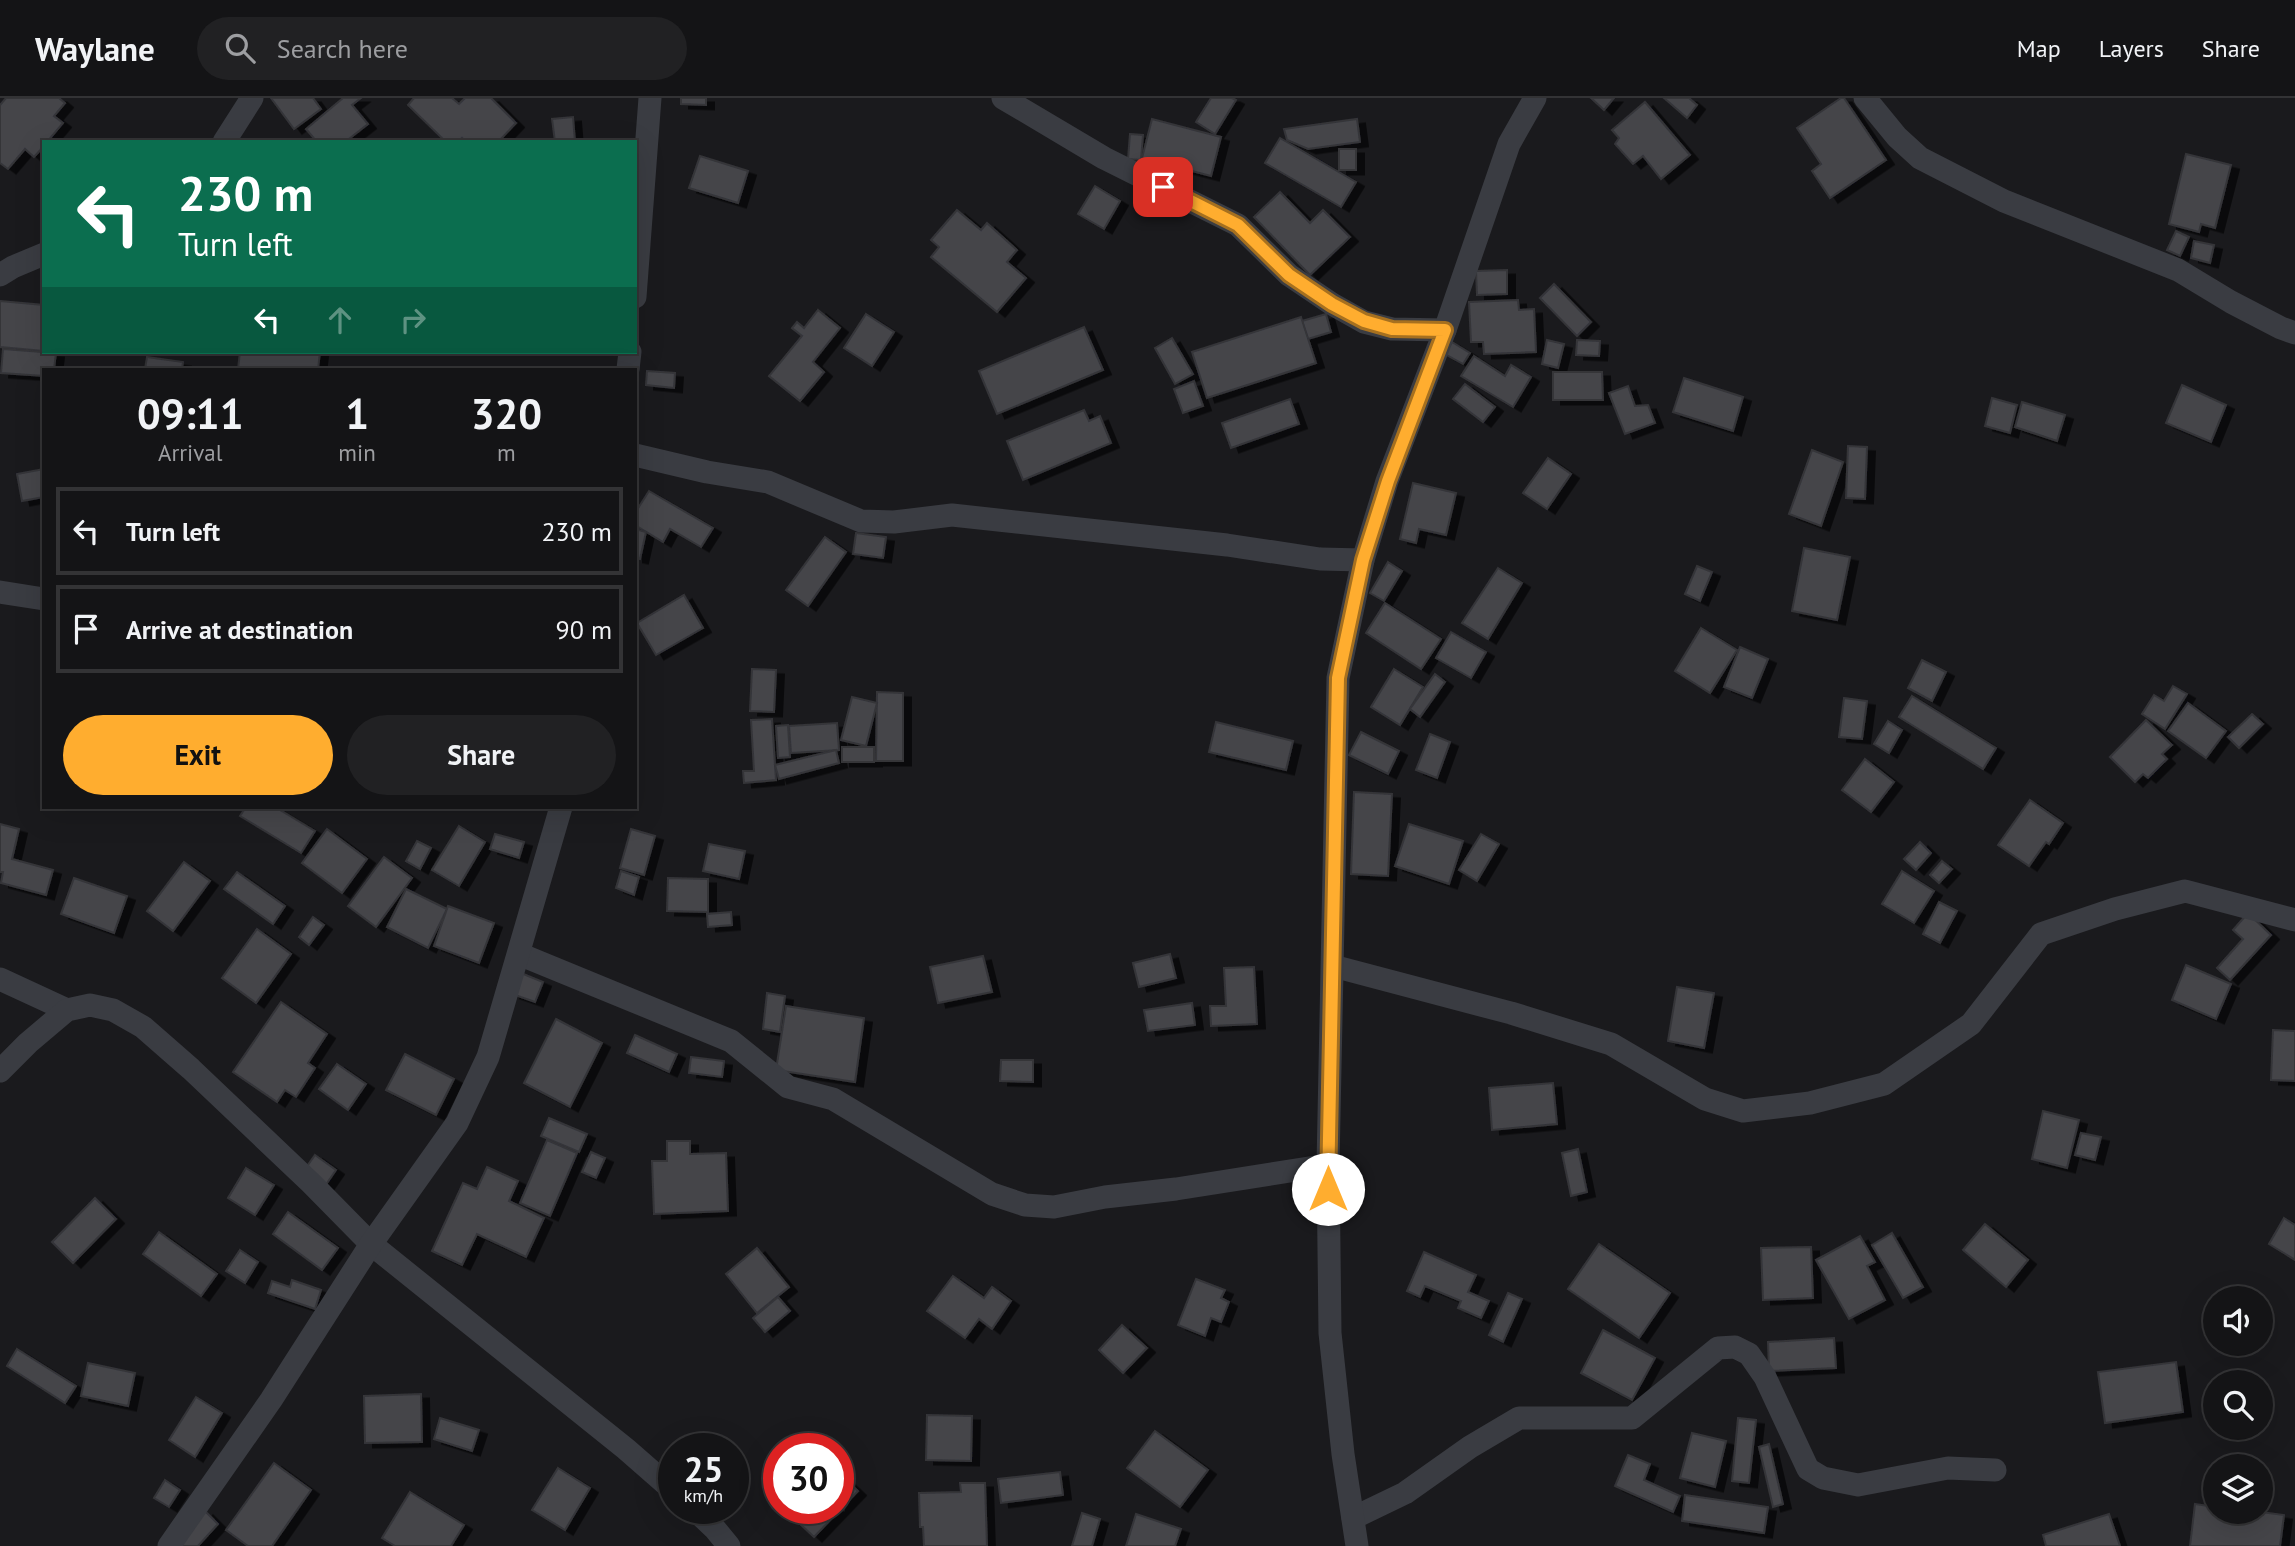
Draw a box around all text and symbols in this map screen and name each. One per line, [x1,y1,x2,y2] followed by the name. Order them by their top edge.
[197,17,687,80] search box
[35,27,155,70] text: Waylane
[221,29,259,67] icon: search
[277,32,408,65] text: Search here
[2017,33,2061,64] text: Map
[2099,33,2164,64] text: Layers
[2202,33,2260,64] text: Share
[1133,157,1193,217] pin
[178,161,313,225] text: 230 m
[63,168,154,259] icon: left
[1144,168,1182,206] icon: arrive
[178,223,293,265] text: Turn left
[248,301,286,339] icon: left
[321,301,359,339] icon: ahead
[394,301,432,339] icon: right
[137,386,243,441] text: 09:11
[345,386,369,441] text: 1
[471,386,542,441] text: 320
[158,438,222,467] text: Arrival
[338,438,376,467] text: min
[497,438,516,467] text: m
[67,512,105,550] icon: left
[126,515,220,548] text: Turn left
[541,515,612,548] text: 230 m
[67,610,105,648] icon: arrive
[126,613,353,646] text: Arrive at destination
[556,613,612,646] text: 90 m
[63,715,333,795] button: Exit
[347,715,616,795] button: Share
[1291,1152,1365,1226] position arrow
[2203,1286,2273,1524] map controls
[2203,1286,2273,1356] button: sound
[2203,1370,2273,1440] button: search
[763,1433,854,1524] speed limit sign: 30
[684,1446,723,1492] text: 25
[2203,1454,2273,1524] button: layers
[684,1484,723,1507] text: km/h

